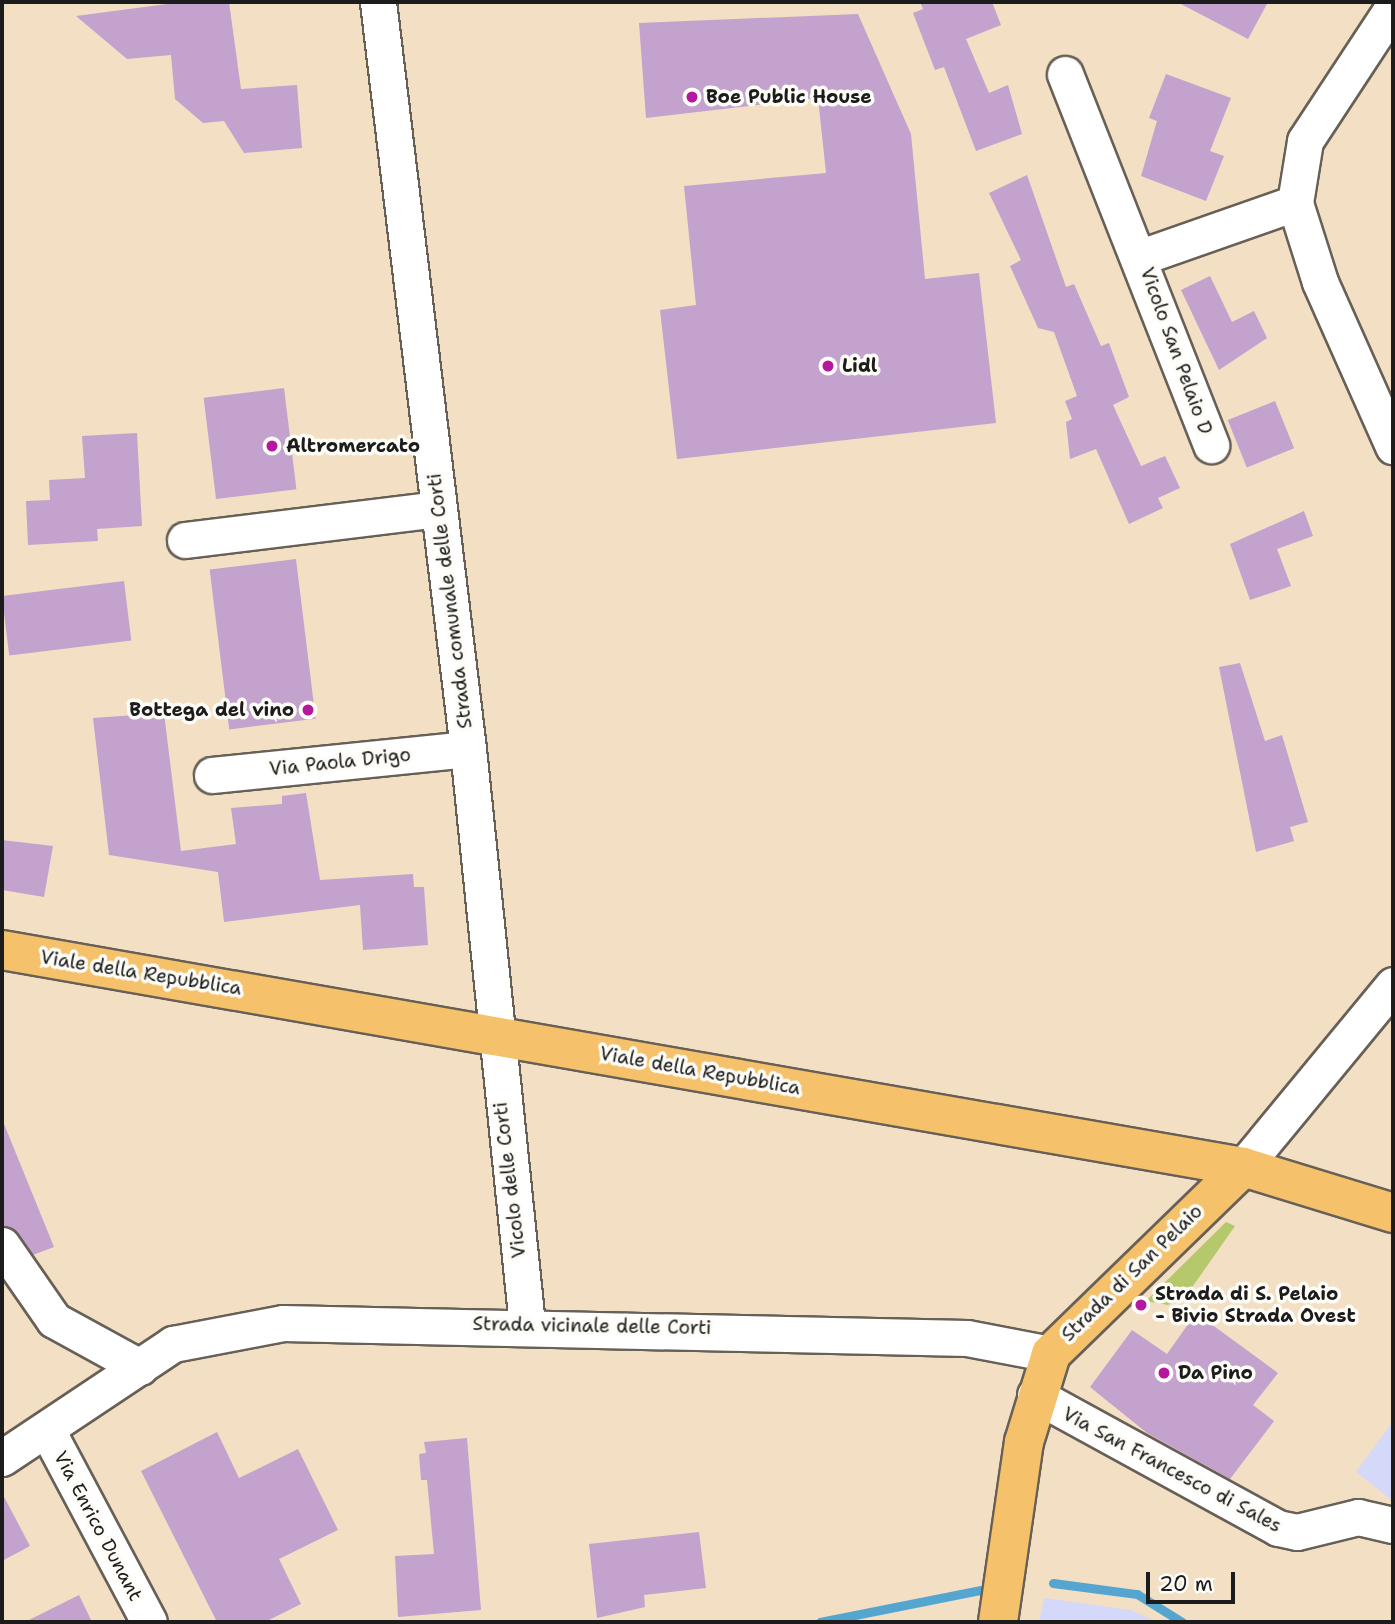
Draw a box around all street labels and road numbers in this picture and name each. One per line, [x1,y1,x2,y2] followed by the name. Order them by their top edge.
[1135,264,1217,438] street label: Vicolo San Pelaio D
[423,472,477,730] street label: Strada comunale delle Corti
[268,743,412,781] street label: Via Paola Drigo
[39,946,243,1000] street label: Viale della Repubblica
[598,1042,802,1100] street label: Viale della Repubblica
[489,1101,531,1259] street label: Vicolo delle Corti
[1057,1200,1207,1346] street label: Strada di San Pelaio
[472,1313,712,1339] street label: Strada vicinale delle Corti
[1059,1403,1285,1537] street label: Via San Francesco di Sales
[49,1447,147,1605] street label: Via Enrico Dunant

